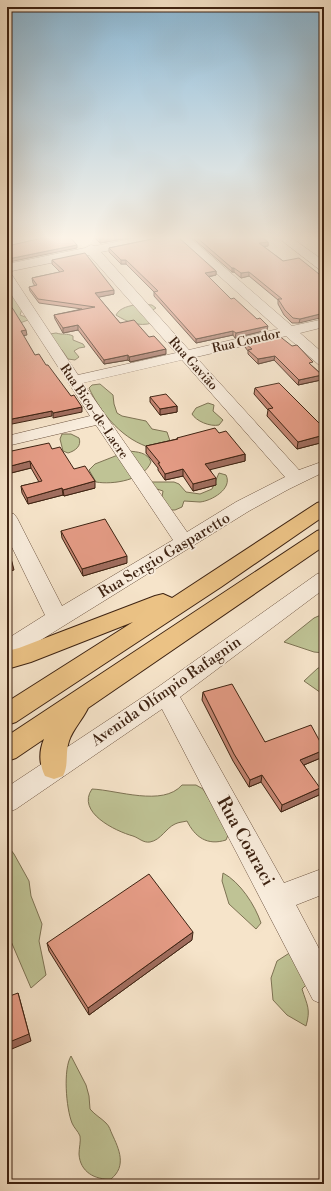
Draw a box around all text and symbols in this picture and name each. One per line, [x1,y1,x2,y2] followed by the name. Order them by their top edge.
[210,325,282,357] street label: Rua Condor
[165,334,221,394] street label: Rua Gavião
[57,361,132,462] street label: Rua Bico-de-Lacre
[95,508,234,602] street label: Rua Sergio Gasparetto
[87,632,245,751] street label: Avenida Olímpio Rafagnin
[212,792,280,890] street label: Rua Coaraci

